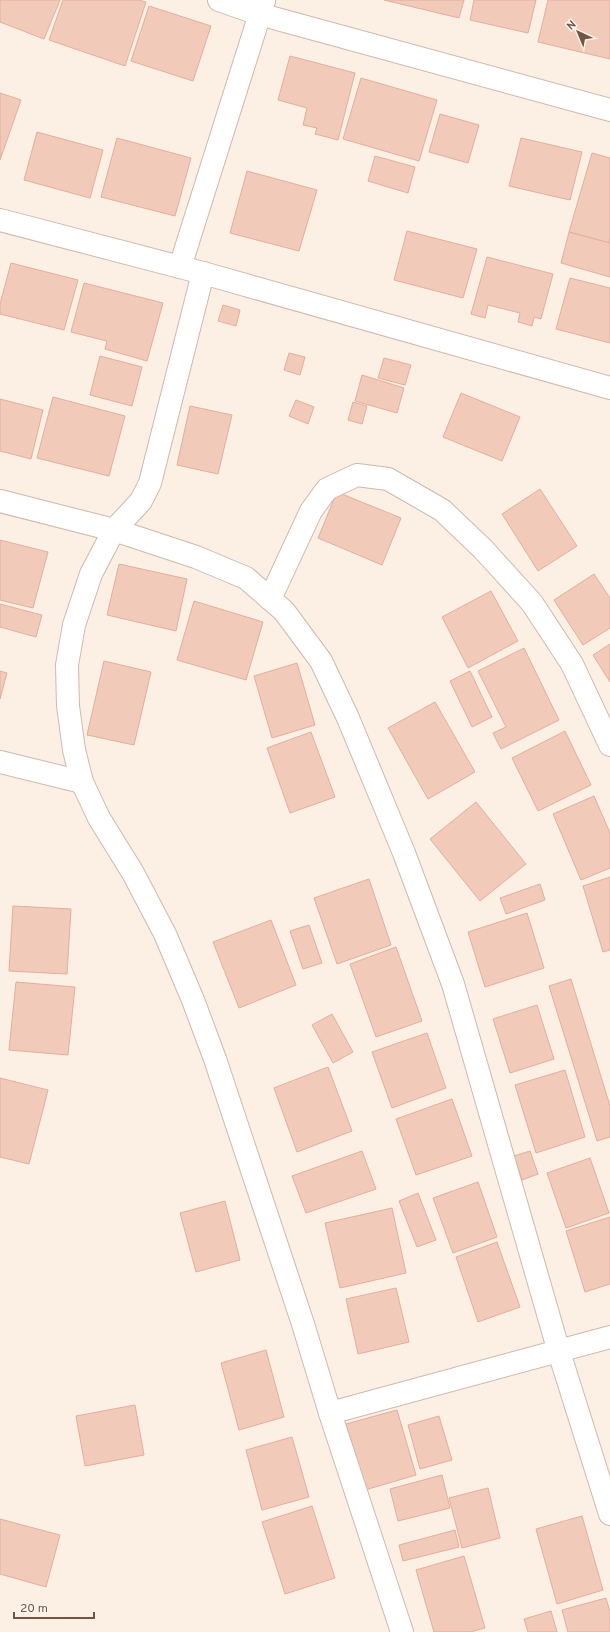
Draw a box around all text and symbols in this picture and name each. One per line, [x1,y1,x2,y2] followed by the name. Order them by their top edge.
[558,12,598,52] north arrow
[564,18,579,33] text: N
[14,1594,94,1620] scale bar
[20,1601,48,1617] text: 20 m

